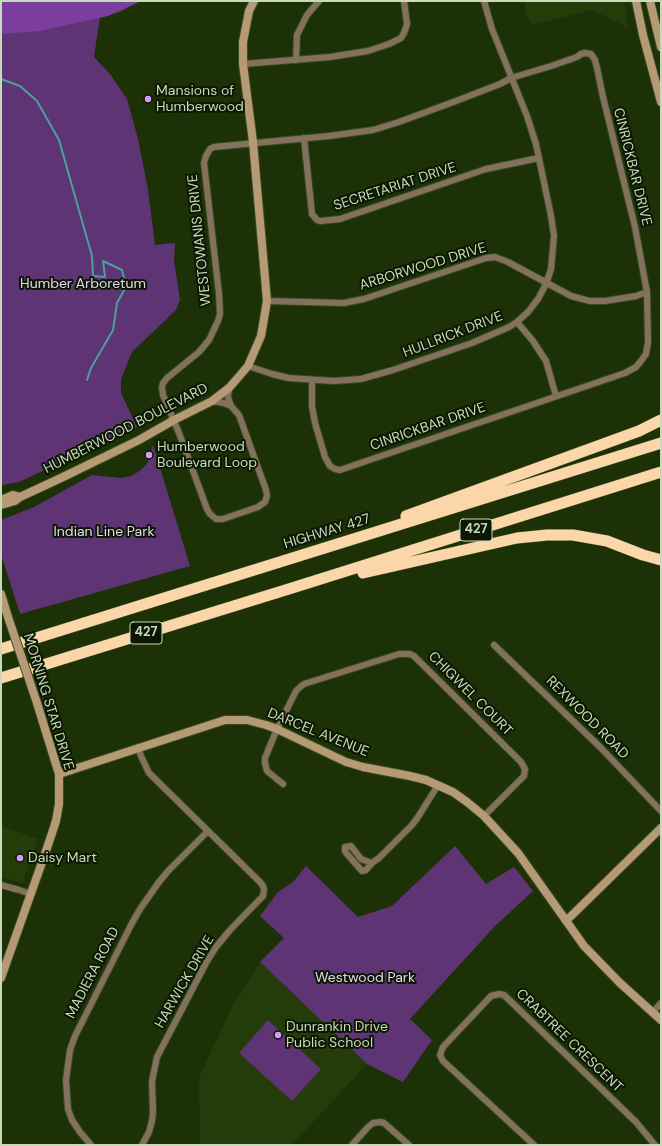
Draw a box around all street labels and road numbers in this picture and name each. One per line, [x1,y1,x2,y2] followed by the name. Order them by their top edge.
[609,106,655,228] street label: CINRICKBAR DRIVE
[331,159,459,215] street label: SECRETARIAT DRIVE
[185,173,215,307] street label: WESTOWANIS DRIVE
[358,240,488,294] street label: ARBORWOOD DRIVE
[401,308,505,362] street label: HULLRICK DRIVE
[41,380,211,478] street label: HUMBERWOOD BOULEVARD
[368,399,488,455] street label: CINRICKBAR DRIVE
[282,511,372,553] street label: HIGHWAY 427
[460,519,492,541] road number: 427
[130,622,162,644] road number: 427
[19,631,77,773] street label: MORNING STAR DRIVE
[424,648,516,740] street label: CHIGWEL COURT
[542,673,632,763] street label: REXWOOD ROAD
[265,705,371,761] street label: DARCEL AVENUE
[63,924,123,1022] street label: MADIERA ROAD
[152,933,218,1031] street label: HARWICK DRIVE
[512,986,626,1096] street label: CRABTREE CRESCENT

